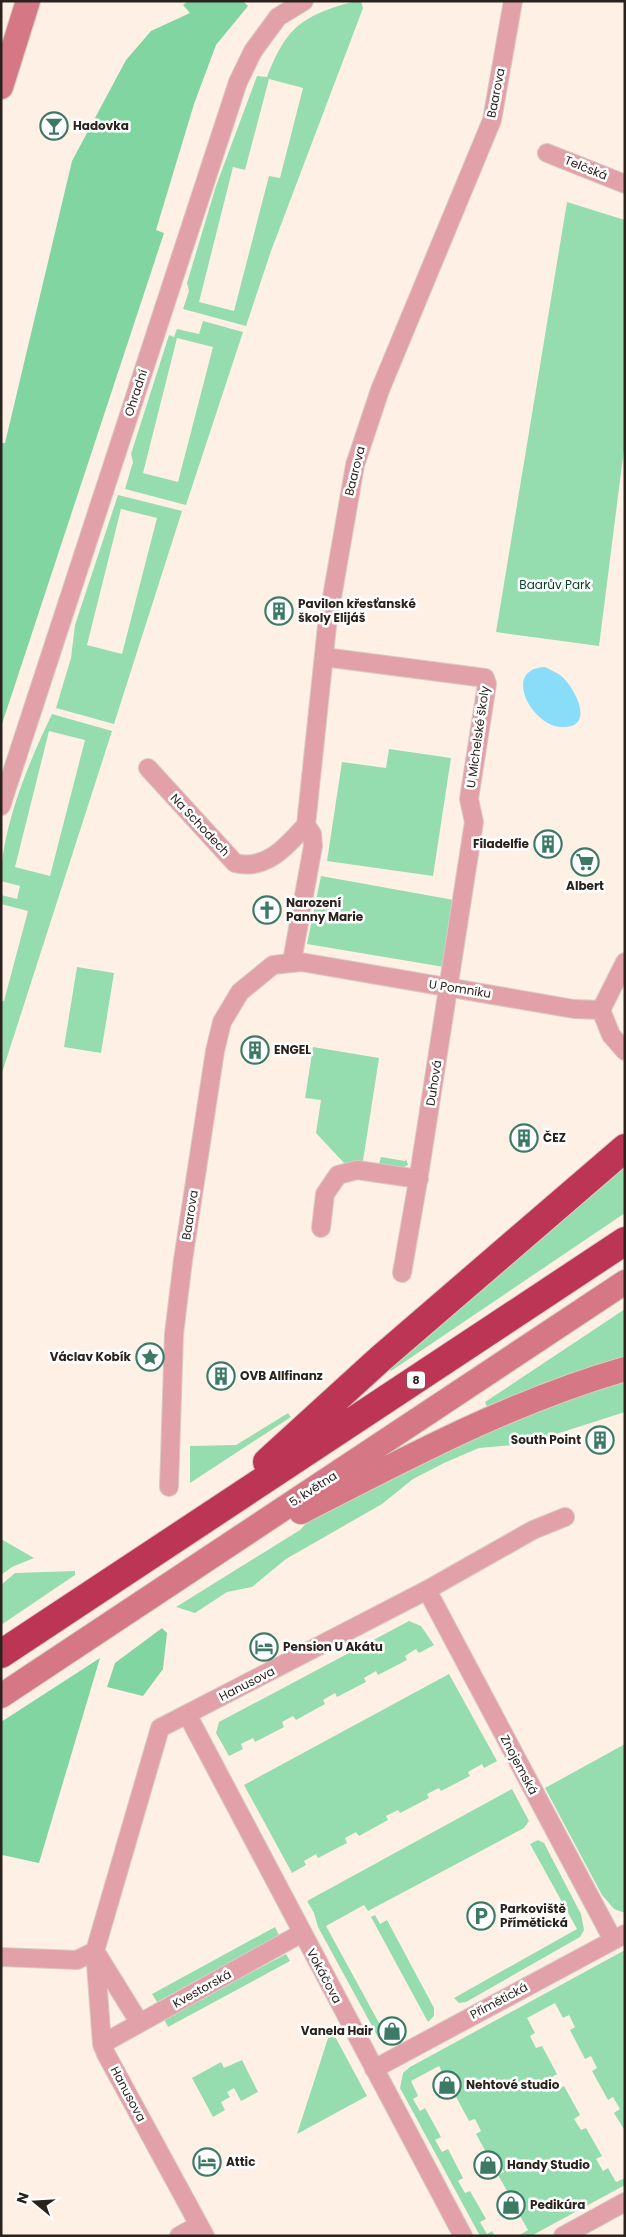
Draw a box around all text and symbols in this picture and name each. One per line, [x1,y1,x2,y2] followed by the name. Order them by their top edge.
[482,66,509,119] street label: Baarova
[39,111,69,141] bar icon: Hadovka
[73,117,129,134] place label: Hadovka
[562,151,610,184] street label: Telčská
[120,367,151,419] street label: Ohradní
[340,444,369,497] street label: Baarova
[519,576,592,593] park label: Baarův Park
[298,595,416,626] place label: Pavilon křesťanské školy Elijáš
[264,596,294,626] building icon: Pavilon křesťanské školy Elijáš
[462,685,493,789] street label: U Michelské školy
[167,790,234,860] street label: Na Schodech
[533,829,563,859] building icon: Filadelfie
[473,835,530,852] place label: Filadelfie
[570,847,600,877] supermarket icon: Albert
[566,877,604,894] place label: Albert
[286,894,364,925] place label: Narození Panny Marie
[252,895,282,925] church icon: Narození Panny Marie
[428,975,492,1002] street label: U Pomníku
[240,1035,270,1065] building icon: ENGEL
[274,1041,311,1058] place label: ENGEL
[421,1059,446,1107] street label: Duhová
[509,1123,539,1153] building icon: ČEZ
[543,1129,566,1146] place label: ČEZ
[177,1189,202,1241] street label: Baarova
[135,1342,165,1372] place icon: Václav Kobík
[50,1348,132,1365] place label: Václav Kobík
[206,1361,236,1391] building icon: OVB Allfinanz
[240,1367,323,1384] place label: OVB Allfinanz
[407,1372,425,1388] road number: 8
[585,1425,615,1455] building icon: South Point
[511,1431,581,1448] place label: South Point
[286,1467,340,1510] street label: 5. května
[249,1632,279,1662] hotel icon: Pension U Akátu
[283,1638,383,1655] place label: Pension U Akátu
[216,1662,278,1705] street label: Hanusova
[497,1732,542,1798] street label: Znojemská
[500,1900,568,1931] place label: Parkoviště Přímětická
[466,1901,496,1931] parking icon: Parkoviště Přímětická
[303,1945,346,2006] street label: Vokáčova
[169,1965,234,2012] street label: Kvestorská
[467,1978,531,2023] street label: Přímětická
[377,2016,407,2046] shop icon: Vanela Hair
[301,2022,373,2039] place label: Vanela Hair
[107,2063,150,2124] street label: Hanusova
[432,2070,462,2100] shop icon: Nehtové studio
[466,2076,560,2093] place label: Nehtové studio
[192,2147,222,2177] hotel icon: Attic
[473,2150,503,2180] shop icon: Handy Studio
[226,2153,255,2170] place label: Attic
[507,2156,590,2173] place label: Handy Studio
[10,2177,60,2227] north arrow
[11,2190,34,2206] text: N
[496,2190,526,2220] shop icon: Pedikúra
[530,2196,585,2213] place label: Pedikúra

